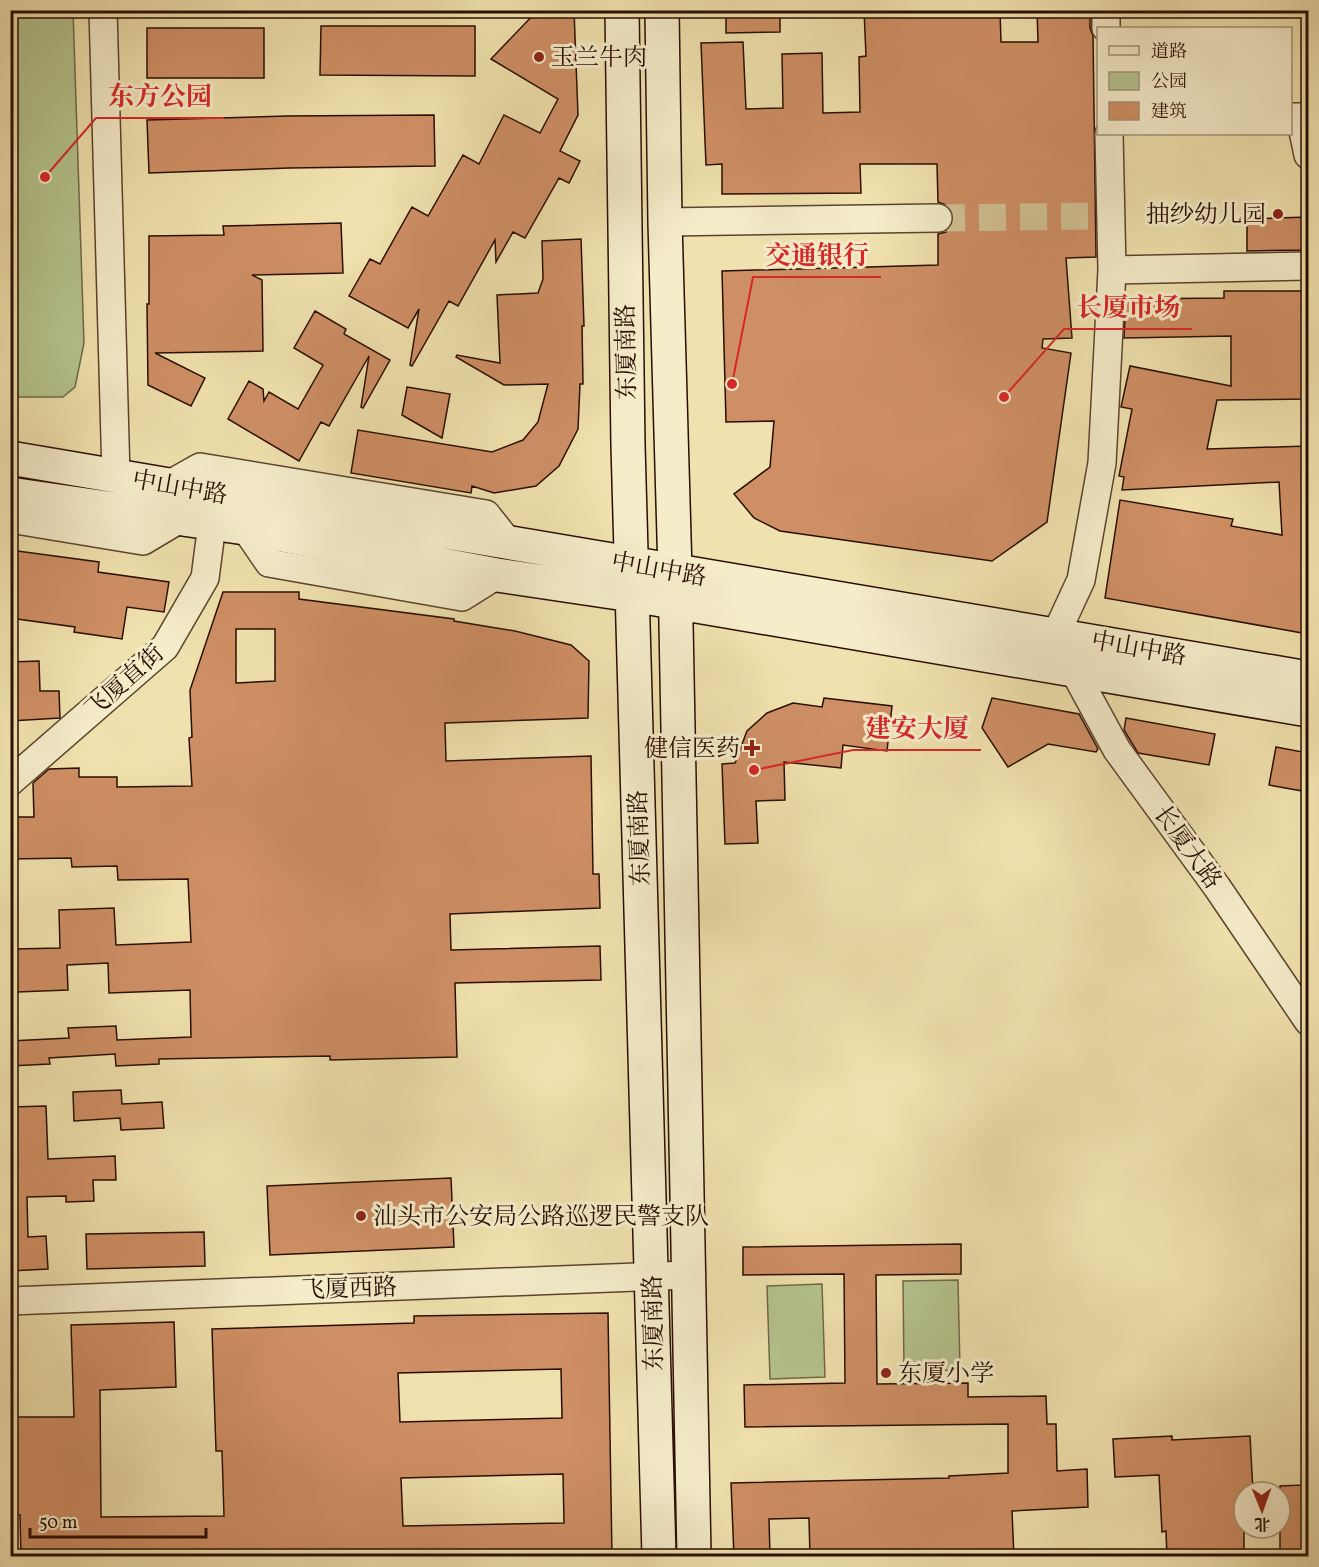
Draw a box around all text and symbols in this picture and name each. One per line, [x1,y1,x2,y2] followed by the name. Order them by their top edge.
[1097,27,1292,135] legend
[1151,40,1187,65] text: 道路
[551,42,647,76] place label: 玉兰牛肉
[532,50,546,64] marker: 玉兰牛肉
[1151,70,1187,95] text: 公园
[96,74,224,118] callout: 东方公园
[108,80,212,116] text: 东方公园
[1151,100,1187,125] text: 建筑
[1146,199,1266,233] place label: 抽纱幼儿园
[1271,207,1285,221] marker: 抽纱幼儿园
[753,233,881,277] callout: 交通银行
[765,239,869,275] text: 交通银行
[1064,285,1192,329] callout: 长厦市场
[1076,291,1180,327] text: 长厦市场
[610,304,646,400] street label: 东厦南路
[129,464,230,514] street label: 中山中路
[608,546,709,596] street label: 中山中路
[1088,625,1189,675] street label: 中山中路
[78,638,172,727] street label: 飞厦直街
[853,706,981,750] callout: 建安大厦
[865,712,969,748] text: 建安大厦
[644,733,740,767] place label: 健信医药
[745,741,759,755] marker: 健信医药
[622,789,660,886] street label: 东厦南路
[1144,799,1228,897] street label: 长厦大路
[373,1201,709,1235] place label: 汕头市公安局公路巡逻民警支队
[354,1209,368,1223] marker: 汕头市公安局公路巡逻民警支队
[301,1271,398,1309] street label: 飞厦西路
[637,1275,673,1371] street label: 东厦南路
[898,1358,994,1392] place label: 东厦小学
[879,1366,893,1380] marker: 东厦小学
[1232,1480,1292,1540] north arrow
[30,1501,206,1539] scale bar
[39,1511,78,1536] text: 50 m
[1254,1512,1270,1534] text: 北

